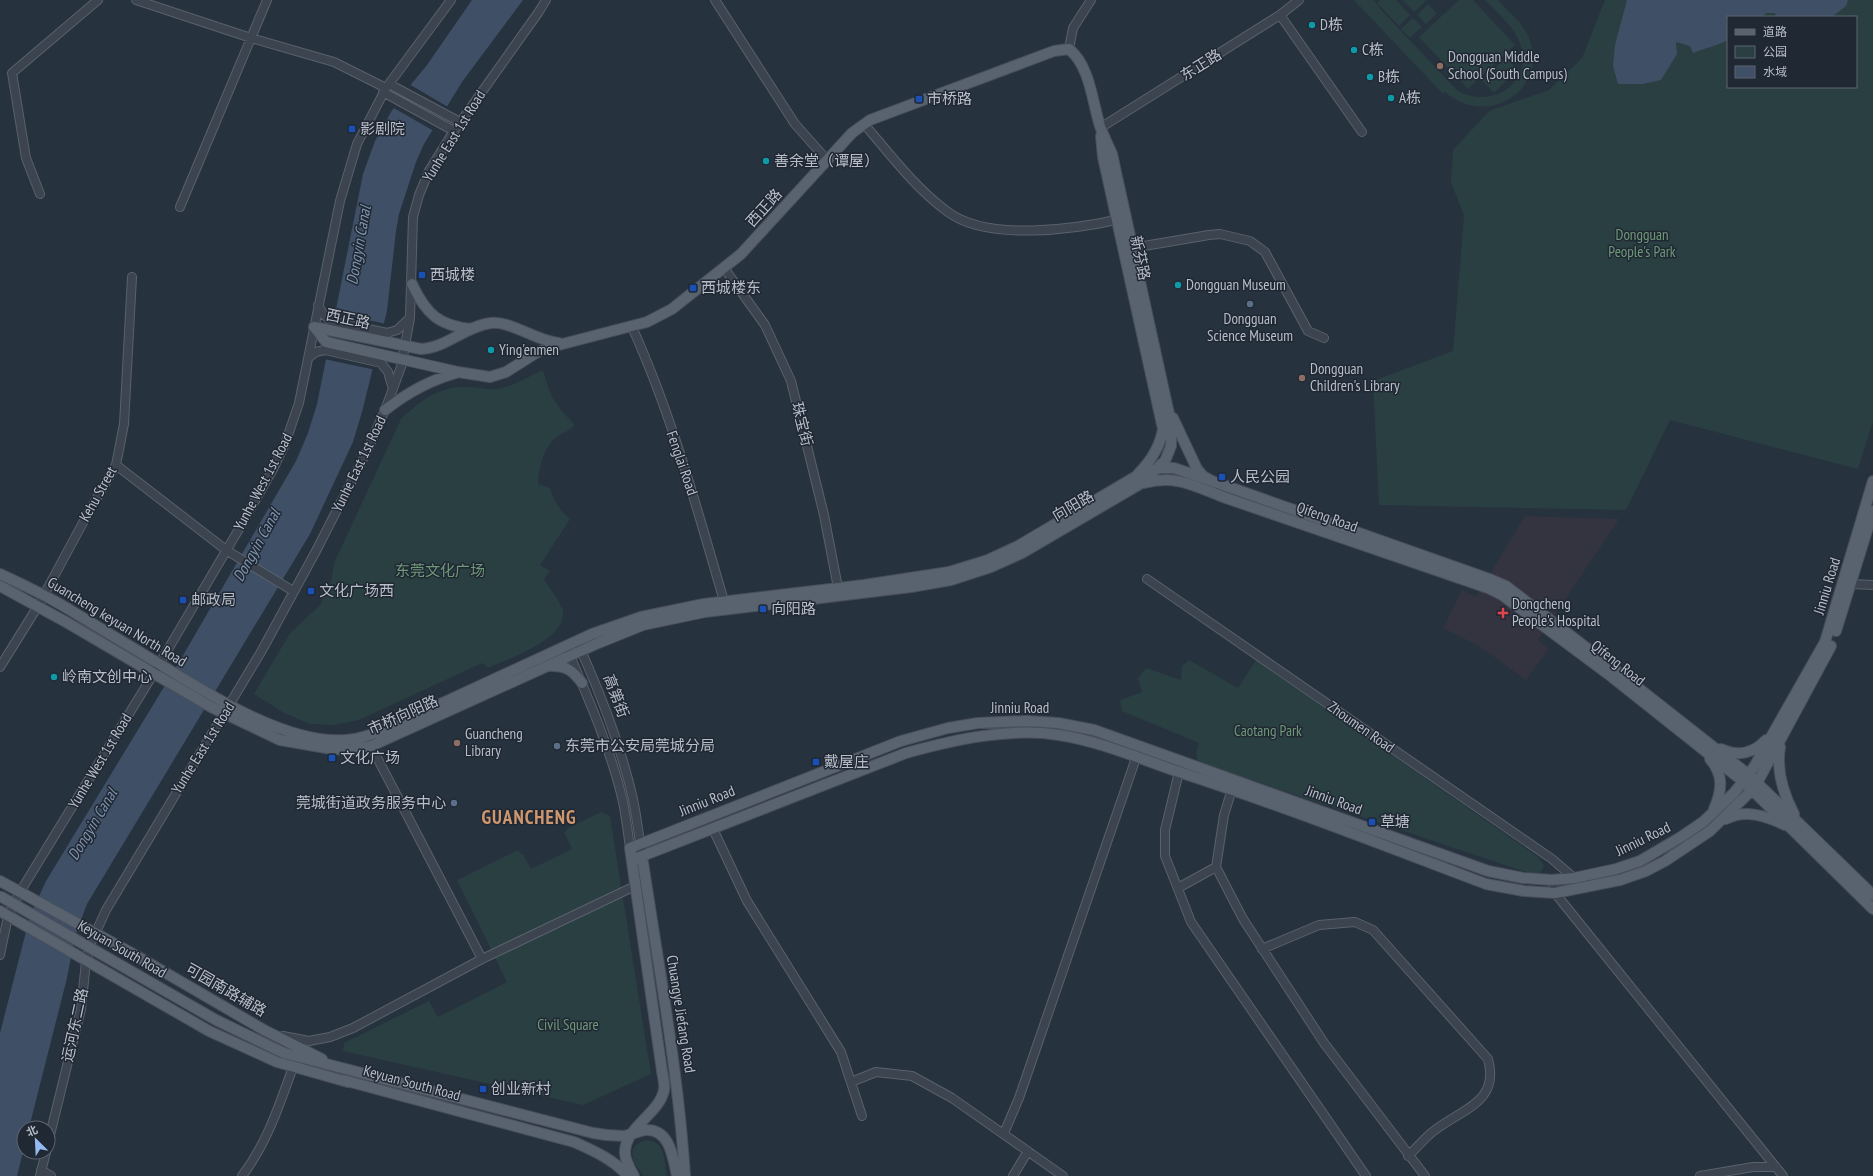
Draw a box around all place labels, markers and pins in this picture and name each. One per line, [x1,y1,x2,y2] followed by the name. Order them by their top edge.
[1320,15,1343,34] place label: D栋
[1307,20,1317,30] marker: D栋
[1362,40,1384,59] place label: C栋
[1349,45,1359,55] marker: C栋
[1448,47,1567,83] place label: Dongguan Middle School (South Campus)
[1435,61,1445,71] marker: Dongguan Middle School (South Campus)
[1378,67,1400,86] place label: B栋
[1365,72,1375,82] marker: B栋
[1399,88,1421,107] place label: A栋
[927,89,972,108] place label: 市桥路
[1386,93,1396,103] marker: A栋
[914,94,924,104] marker: 市桥路
[360,119,405,138] place label: 影剧院
[347,124,357,134] marker: 影剧院
[774,151,879,170] place label: 善余堂（谭屋）
[761,156,771,166] marker: 善余堂（谭屋）
[430,265,475,284] place label: 西城楼
[417,270,427,280] marker: 西城楼
[1186,275,1286,294] place label: Dongguan Museum
[701,278,761,297] place label: 西城楼东
[1173,280,1183,290] marker: Dongguan Museum
[688,283,698,293] marker: 西城楼东
[1245,299,1255,309] marker: Dongguan Science Museum
[1207,309,1293,345] place label: Dongguan Science Museum
[499,340,559,359] place label: Ying'enmen
[486,345,496,355] marker: Ying'enmen
[1310,359,1400,395] place label: Dongguan Children's Library
[1297,373,1307,383] marker: Dongguan Children's Library
[1230,467,1290,486] place label: 人民公园
[1217,472,1227,482] marker: 人民公园
[319,581,394,600] place label: 文化广场西
[306,586,316,596] marker: 文化广场西
[191,590,236,609] place label: 邮政局
[1512,594,1601,630] place label: Dongcheng People's Hospital
[178,595,188,605] marker: 邮政局
[771,599,816,618] place label: 向阳路
[758,604,768,614] marker: 向阳路
[1497,607,1509,619] marker: Dongcheng People's Hospital
[62,667,152,686] place label: 岭南文创中心
[49,672,59,682] marker: 岭南文创中心
[465,724,523,760] place label: Guancheng Library
[565,736,715,755] place label: 东莞市公安局莞城分局
[452,738,462,748] marker: Guancheng Library
[552,741,562,751] marker: 东莞市公安局莞城分局
[340,748,400,767] place label: 文化广场
[824,752,869,771] place label: 戴屋庄
[327,753,337,763] marker: 文化广场
[811,757,821,767] marker: 戴屋庄
[296,793,446,812] place label: 莞城街道政务服务中心
[449,798,459,808] marker: 莞城街道政务服务中心
[1380,812,1410,831] place label: 草塘
[1367,817,1377,827] marker: 草塘
[491,1079,551,1098] place label: 创业新村
[478,1084,488,1094] marker: 创业新村

